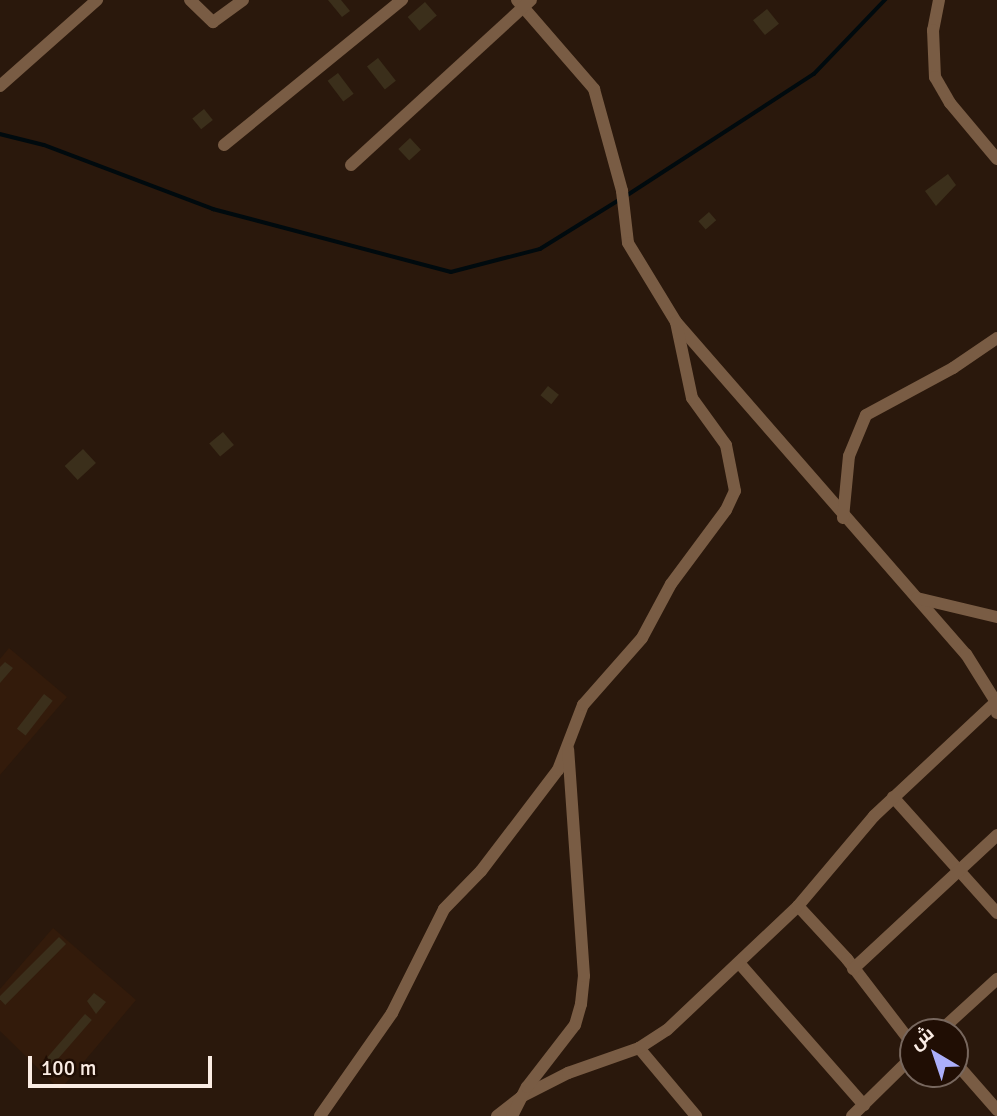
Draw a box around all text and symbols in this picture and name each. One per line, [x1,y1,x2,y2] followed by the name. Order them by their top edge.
[899,1018,969,1088] north arrow
[905,1021,939,1055] text: ش
[32,1042,215,1086] scale bar
[41,1055,96,1081] text: 100 m

